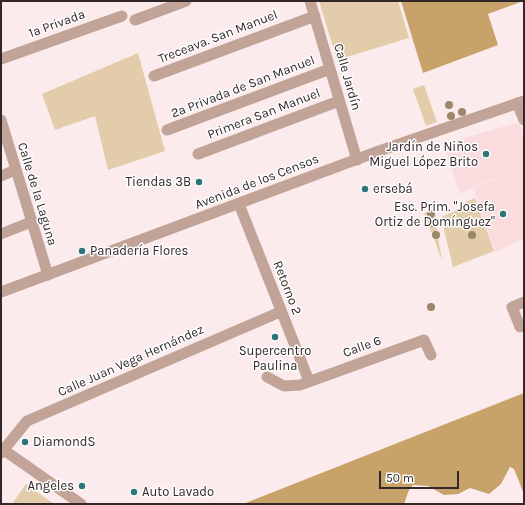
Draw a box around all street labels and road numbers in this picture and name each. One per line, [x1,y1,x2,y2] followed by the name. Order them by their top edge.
[27,7,87,41] street label: 1a Privada
[156,7,280,67] street label: Treceava. San Manuel
[330,42,364,112] street label: Calle Jardín
[169,52,317,122] street label: 2a Privada de San Manuel
[205,85,323,143] street label: Primera San Manuel
[14,141,60,247] street label: Calle de la Laguna
[193,151,321,213] street label: Avenida de los Censos
[270,259,304,317] street label: Retorno 2
[56,322,206,400] street label: Calle Juan Vega Hernández
[341,333,383,361] street label: Calle 6

